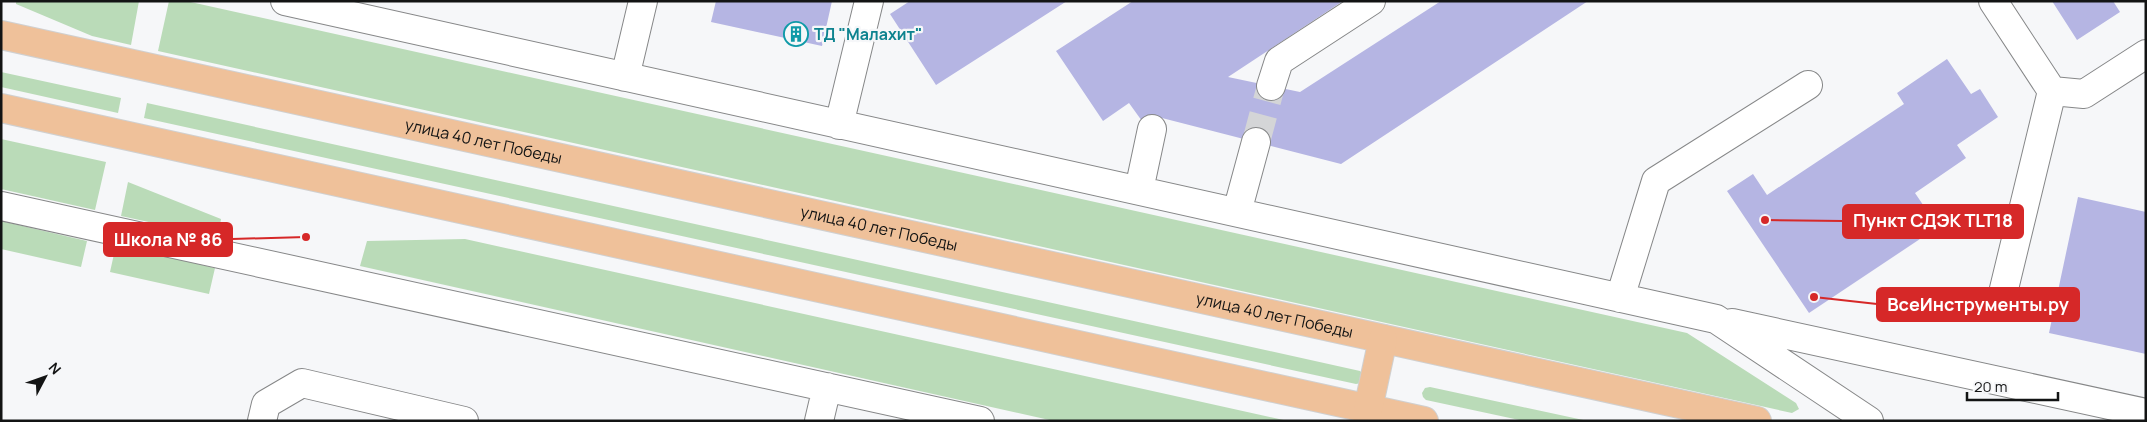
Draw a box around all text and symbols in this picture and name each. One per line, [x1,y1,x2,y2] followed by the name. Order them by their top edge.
[783,21,809,47] building icon: ТД "Малахит"
[814,23,922,45] place label: ТД "Малахит"
[403,113,564,169] street label: улица 40 лет Победы
[798,200,960,256] street label: улица 40 лет Победы
[1843,205,2023,238] callout: Пункт СДЭК TLT18
[1853,208,2013,232] text: Пункт СДЭК TLT18
[104,223,232,256] callout: Школа № 86
[114,227,222,251] text: Школа № 86
[1194,287,1355,343] street label: улица 40 лет Победы
[1877,288,2079,321] callout: ВсеИнструменты.ру
[1887,292,2069,316] text: ВсеИнструменты.ру
[20,352,70,402] north arrow
[45,358,66,378] text: N
[1967,370,2058,402] scale bar
[1974,376,2007,397] text: 20 m

